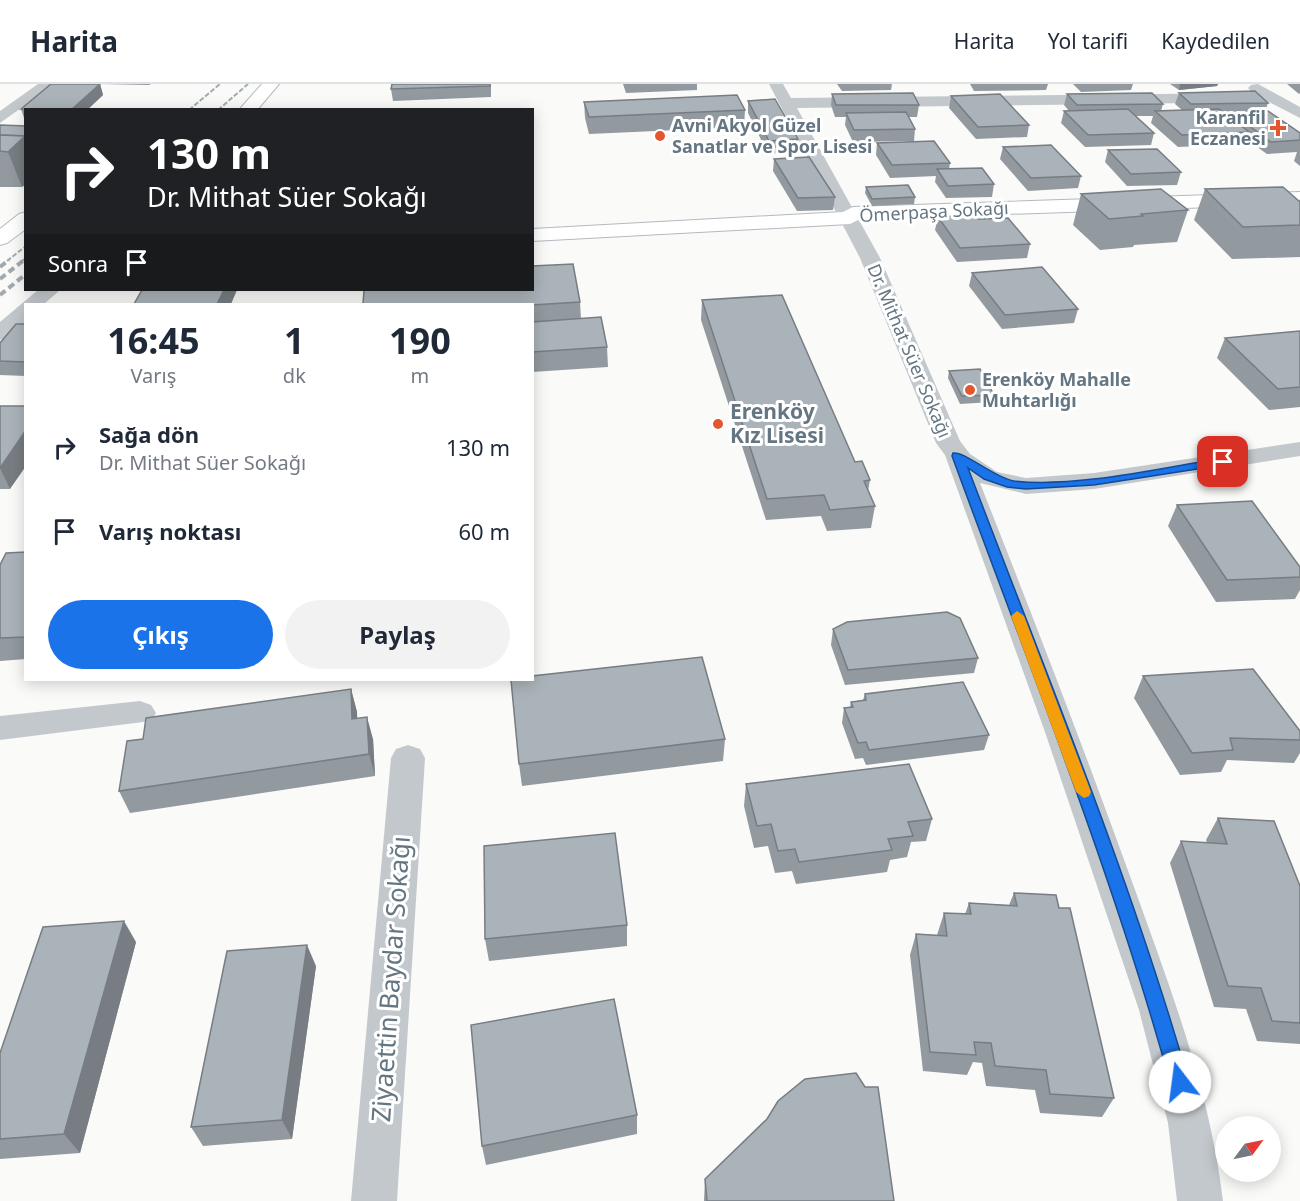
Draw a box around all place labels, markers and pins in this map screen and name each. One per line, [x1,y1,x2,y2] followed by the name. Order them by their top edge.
[1190,105,1266,150] place label: Karanfil Eczanesi
[672,113,872,158] place label: Avni Akyol Güzel Sanatlar ve Spor Lisesi
[1271,121,1285,135] marker: Karanfil Eczanesi
[653,129,667,143] marker: Avni Akyol Güzel Sanatlar ve Spor Lisesi
[982,367,1131,412] place label: Erenköy Mahalle Muhtarlığı
[963,383,977,397] marker: Erenköy Mahalle Muhtarlığı
[730,397,824,449] place label: Erenköy Kız Lisesi
[711,417,725,431] marker: Erenköy Kız Lisesi
[1197,436,1248,487] pin

